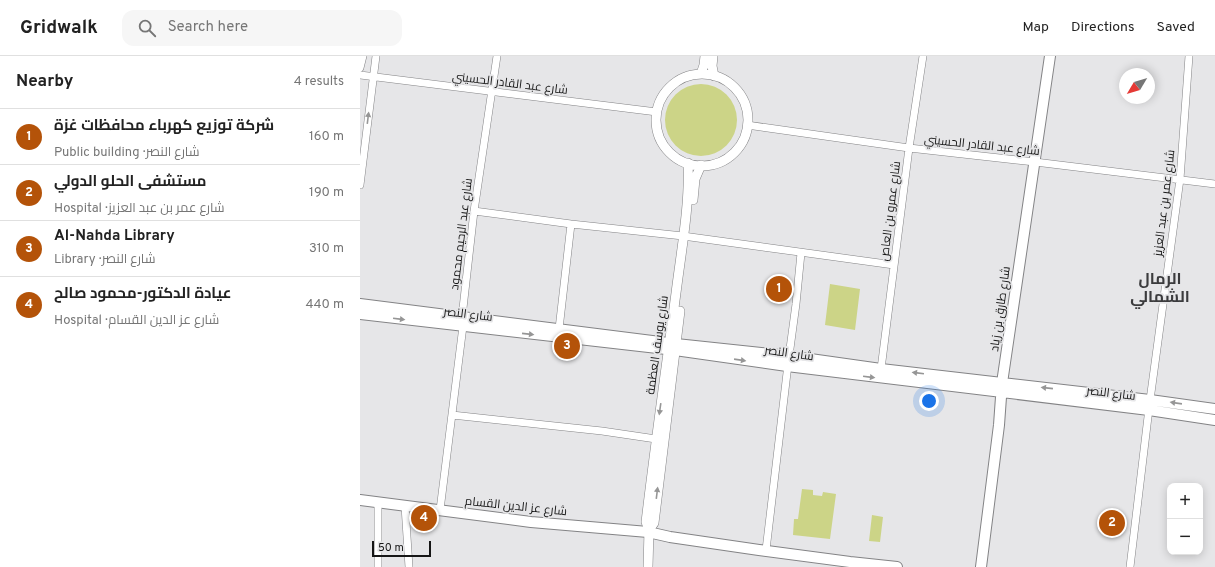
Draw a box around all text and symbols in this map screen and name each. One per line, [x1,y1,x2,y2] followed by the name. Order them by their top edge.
[122,10,402,46] search box
[20,16,98,40] text: Gridwalk
[136,17,158,39] icon: search
[168,18,248,37] text: Search here
[1023,19,1049,36] text: Map
[1071,19,1135,36] text: Directions
[1157,19,1195,36] text: Saved
[1119,68,1155,104] north arrow
[451,69,569,100] street label: شارع عبد القادر الحسيني
[16,71,73,93] text: Nearby
[294,74,344,90] text: 4 results
[365,112,371,124] one-way arrow
[54,117,274,136] text: شركة توزيع كهرباء محافظات غزة
[26,129,32,145] text: 1
[309,129,344,145] text: 160 m
[923,132,1041,161] street label: شارع عبد القادر الحسيني
[54,145,199,161] text: Public building · شارع النصر
[1150,149,1179,258] street label: شارع عمر بن عبد العزيز
[877,160,905,262] street label: شارع عمرو بن العاص
[54,173,206,192] text: مستشفى الحلو الدولي
[447,177,477,291] street label: شارع عبد الرحيم محمود
[25,185,33,201] text: 2
[309,185,344,201] text: 190 m
[54,201,225,217] text: Hospital · شارع عمر بن عبد العزيز
[54,227,175,246] text: Al-Nahda Library
[25,241,33,257] text: 3
[309,241,344,257] text: 310 m
[54,252,155,268] text: Library · شارع النصر
[987,265,1015,353] street label: شارع طارق بن زياد
[1130,270,1190,309] district label: الرمال الشمالي
[766,274,792,304] pin: 1
[54,285,231,304] text: عيادة الدكتور-محمود صالح
[643,295,673,396] street label: شارع يوسف العظمة
[25,297,33,313] text: 4
[305,297,344,313] text: 440 m
[441,304,494,326] street label: شارع النصر
[54,313,219,329] text: Hospital · شارع عز الدين القسام
[393,315,405,322] one-way arrow
[522,331,534,337] one-way arrow
[554,331,580,361] pin: 3
[762,342,815,365] street label: شارع النصر
[734,357,746,363] one-way arrow
[912,370,924,377] one-way arrow
[863,374,875,380] one-way arrow
[1084,383,1137,405] street label: شارع النصر
[1041,385,1053,392] one-way arrow
[919,391,939,411] your location
[1170,400,1182,406] one-way arrow
[657,403,663,415] one-way arrow
[1167,483,1203,555] map controls
[1167,483,1203,519] button: +
[654,487,661,499] one-way arrow
[464,494,568,520] street label: شارع عز الدين القسام
[411,503,437,533] pin: 4
[1099,508,1125,538] pin: 2
[1167,519,1203,555] button: −
[372,539,431,558] scale bar
[378,541,404,555] text: 50 m

